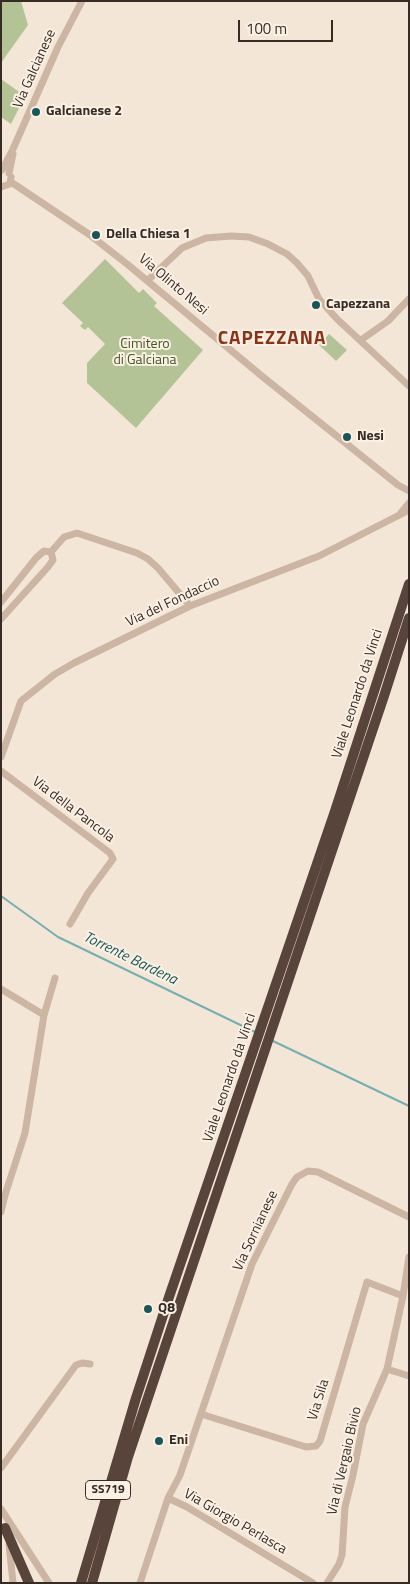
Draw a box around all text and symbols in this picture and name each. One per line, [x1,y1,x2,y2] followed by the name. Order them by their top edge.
[240,10,335,42] scale bar
[246,17,287,40] text: 100 m
[10,27,60,111] street label: Via Galcianese
[46,104,122,120] place label: Galcianese 2
[30,106,42,118] marker: Galcianese 2
[106,227,191,243] place label: Della Chiesa 1
[90,229,102,241] marker: Della Chiesa 1
[135,251,211,319] street label: Via Olinto Nesi
[326,297,390,313] place label: Capezzana
[310,299,322,311] marker: Capezzana
[217,328,327,350] district label: CAPEZZANA
[113,337,177,370] park label: Cimitero di Galciana
[357,429,384,445] place label: Nesi
[341,431,353,443] marker: Nesi
[124,573,222,631] street label: Via del Fondaccio
[329,627,387,761] street label: Viale Leonardo da Vinci
[29,774,117,846] street label: Via della Pancola
[80,929,180,989] water label: Torrente Bardena
[200,1011,260,1145] street label: Viale Leonardo da Vinci
[230,1188,282,1274] street label: Via Sornianese
[158,1301,175,1317] place label: Q8
[142,1303,154,1315] marker: Q8
[305,1377,333,1423] street label: Via Sila
[324,1405,366,1517] street label: Via di Vergaio Bivio
[169,1433,188,1449] place label: Eni
[153,1435,165,1447] marker: Eni
[86,1480,130,1500] road number: SS719
[181,1486,289,1558] street label: Via Giorgio Perlasca

